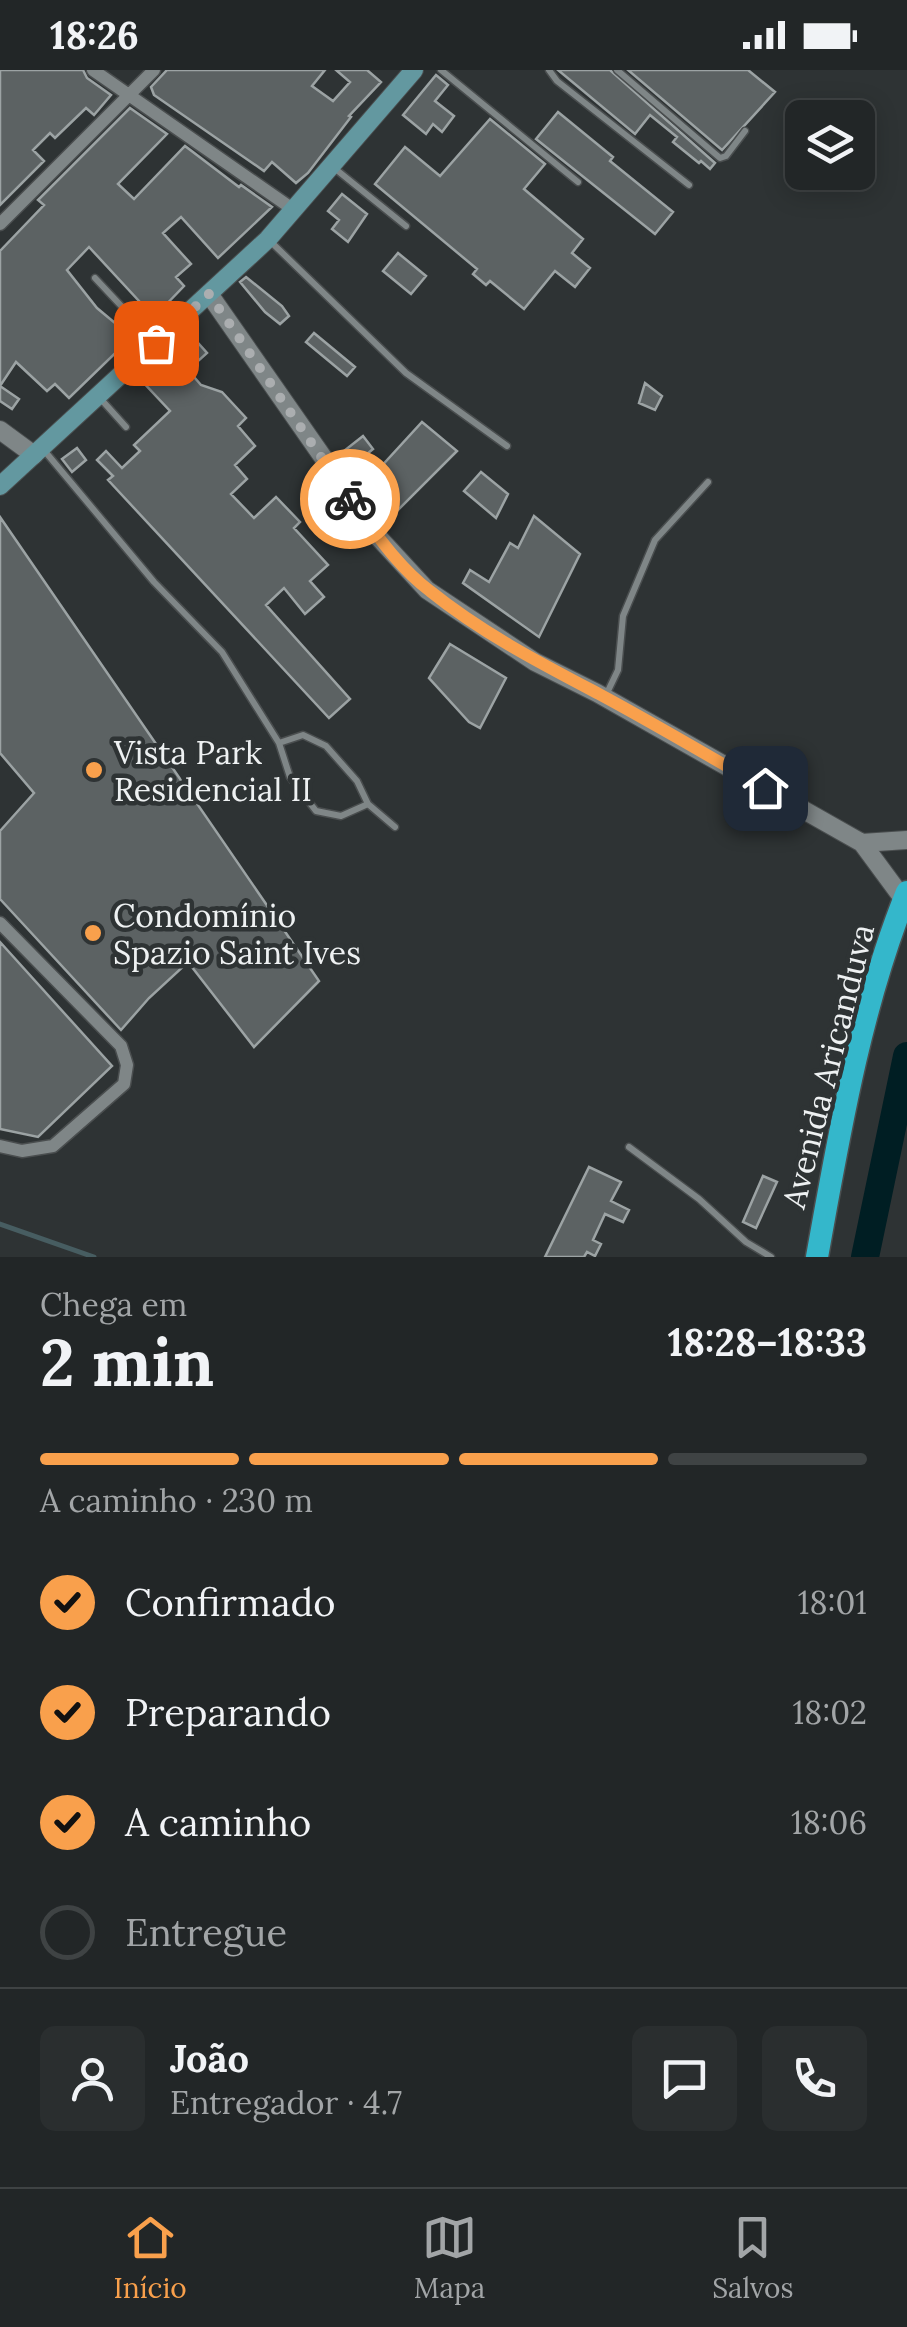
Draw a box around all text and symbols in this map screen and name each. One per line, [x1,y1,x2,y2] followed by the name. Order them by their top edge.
[50,11,139,59] text: 18:26
[785,100,875,190] map controls
[785,100,875,190] button: layers
[114,301,199,386] pin
[129,316,184,371] icon: bag
[300,449,400,549] courier
[323,472,378,527] icon: bike
[113,732,312,810] place label: Vista Park Residencial II
[723,746,808,831] pin
[83,759,105,781] marker: Vista Park Residencial II
[738,761,793,816] icon: home
[113,895,361,973] place label: Condomínio Spazio Saint Ives
[773,920,883,1213] street label: Avenida Aricanduva
[82,922,104,944] marker: Condomínio Spazio Saint Ives
[40,1284,187,1325] text: Chega em
[668,1318,867,1366] text: 18:28–18:33
[40,1321,214,1404] text: 2 min
[40,1480,313,1521] text: A caminho · 230 m
[40,1575,95,1630] icon: check
[125,1578,336,1626] text: Confirmado
[798,1582,867,1623] text: 18:01
[40,1685,95,1740] icon: check
[125,1688,331,1736] text: Preparando
[793,1692,867,1733] text: 18:02
[40,1795,95,1850] icon: check
[125,1798,311,1846] text: A caminho
[791,1802,867,1843] text: 18:06
[125,1908,287,1956] text: Entregue
[40,2026,145,2131] button: person
[632,2026,737,2131] button: chat
[762,2026,867,2131] button: phone
[170,2034,249,2082] text: João
[170,2082,402,2123] text: Entregador · 4.7
[114,2210,187,2306] tab: Início
[414,2210,485,2306] tab: Mapa
[712,2210,793,2306] tab: Salvos

